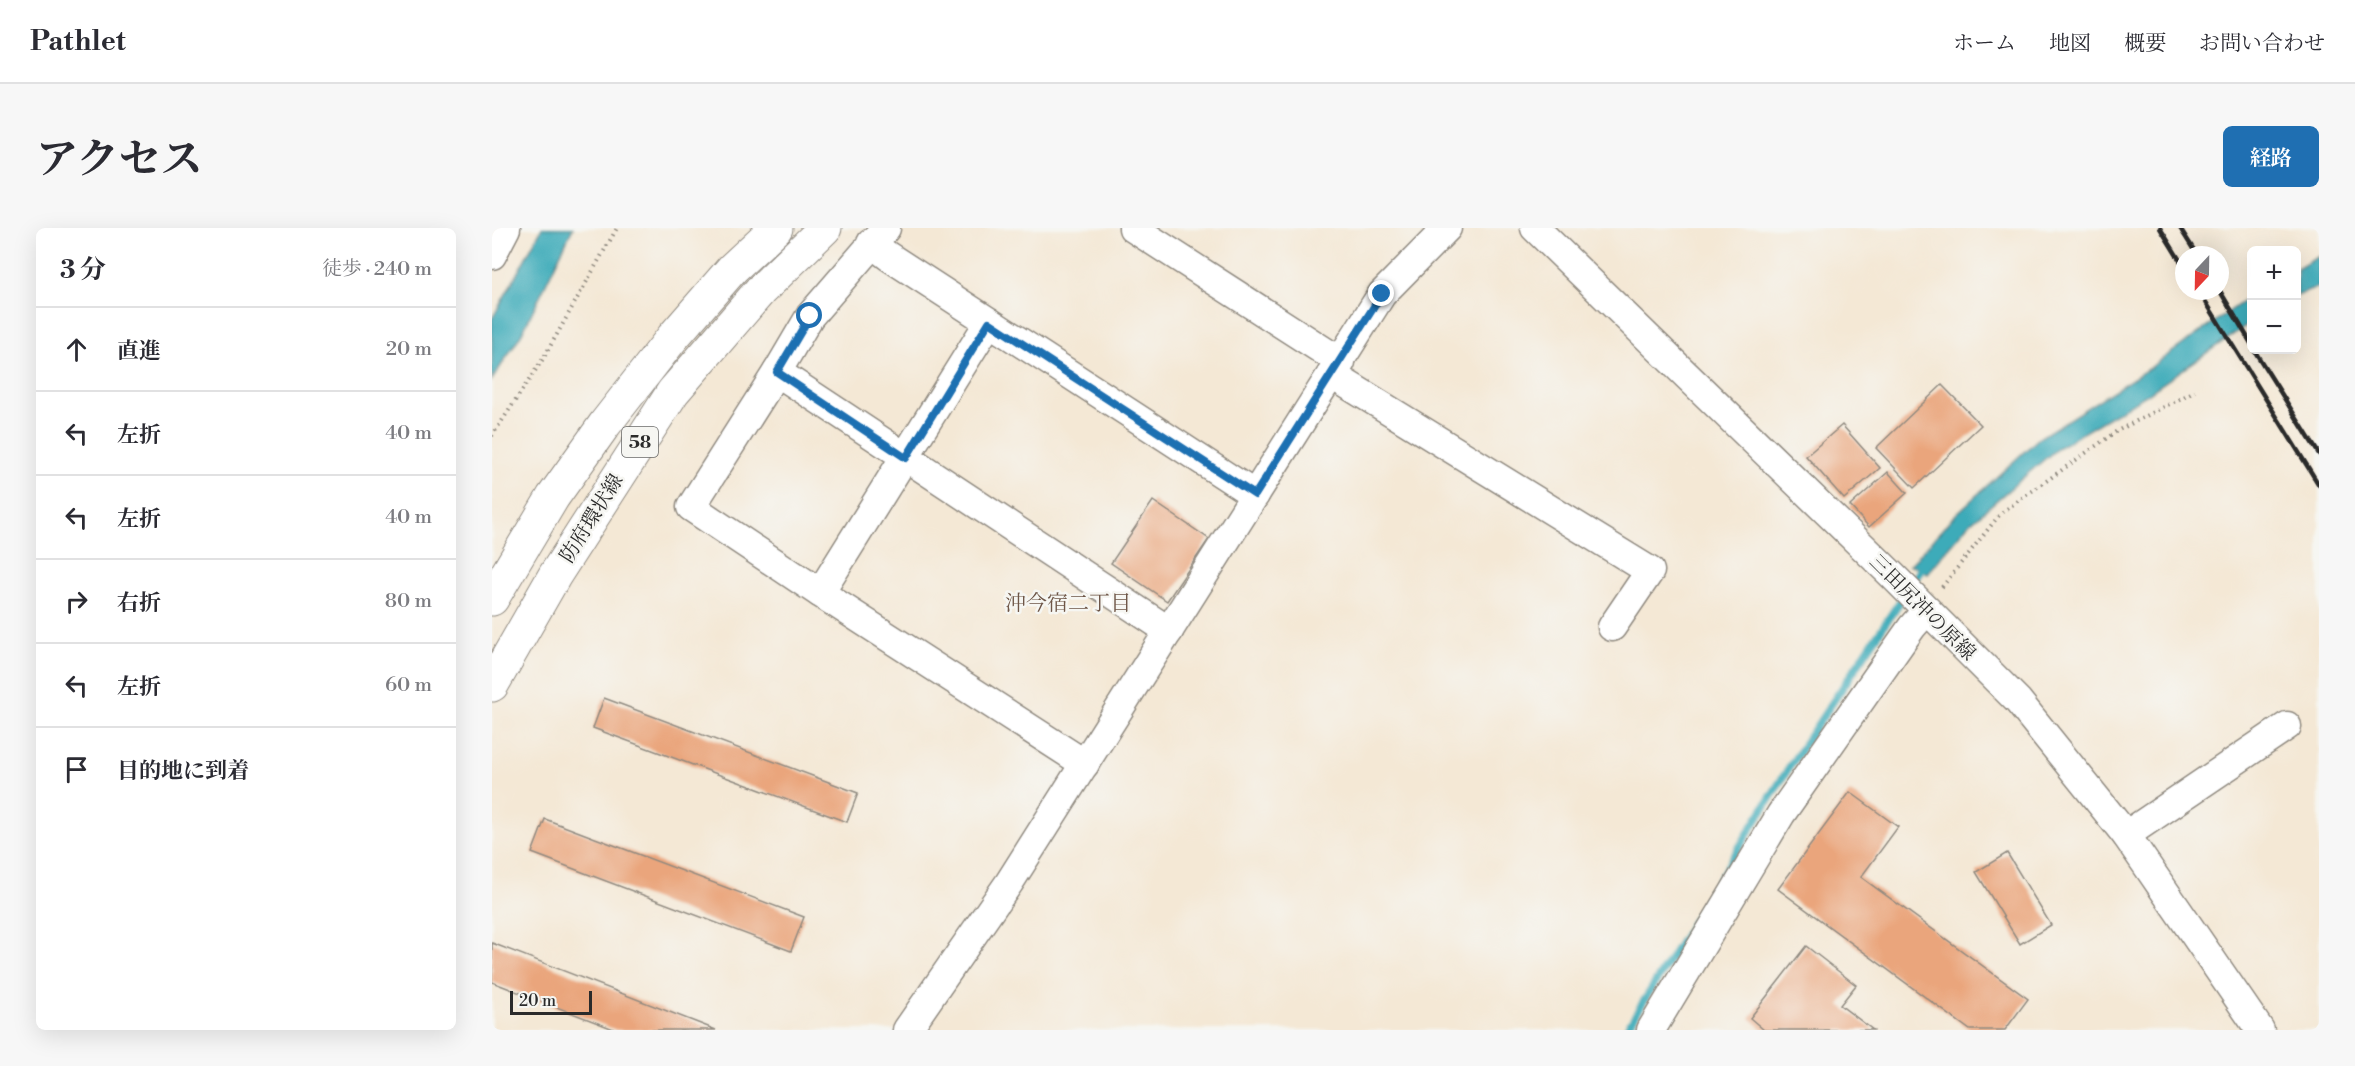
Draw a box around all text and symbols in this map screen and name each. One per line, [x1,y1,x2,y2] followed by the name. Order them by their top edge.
[30,24,126,59] text: Pathlet
[1953,31,2016,57] text: ホーム
[2049,31,2091,57] text: 地図
[2124,31,2166,57] text: 概要
[2199,31,2325,57] text: お問い合わせ
[2223,126,2319,187] button: 経路
[36,134,203,187] text: アクセス
[2175,246,2229,300] north arrow
[2247,246,2301,354] map controls
[2247,246,2301,300] button: +
[60,254,106,286] text: 3 分
[322,257,432,282] text: 徒歩 · 240 m
[1368,280,1394,306] route end
[2247,300,2301,354] button: −
[796,302,822,328] route start
[60,333,93,366] icon: ahead
[386,337,432,362] text: 20 m
[117,338,161,365] text: 直進
[60,417,93,450] icon: left
[385,421,432,446] text: 40 m
[117,422,161,449] text: 左折
[622,427,658,457] road number: 58
[555,470,629,568] street label: 防府環状線
[60,501,93,534] icon: left
[385,505,432,530] text: 40 m
[117,506,161,533] text: 左折
[1864,550,1980,666] street label: 三田尻沖の原線
[60,585,93,618] icon: right
[385,589,432,614] text: 80 m
[117,590,161,617] text: 右折
[1005,591,1131,617] district label: 沖今宿二丁目
[60,669,93,702] icon: left
[385,673,432,698] text: 60 m
[117,674,161,701] text: 左折
[60,753,93,786] icon: arrive
[117,758,249,785] text: 目的地に到着
[510,988,592,1016] scale bar
[519,991,556,1011] text: 20 m

